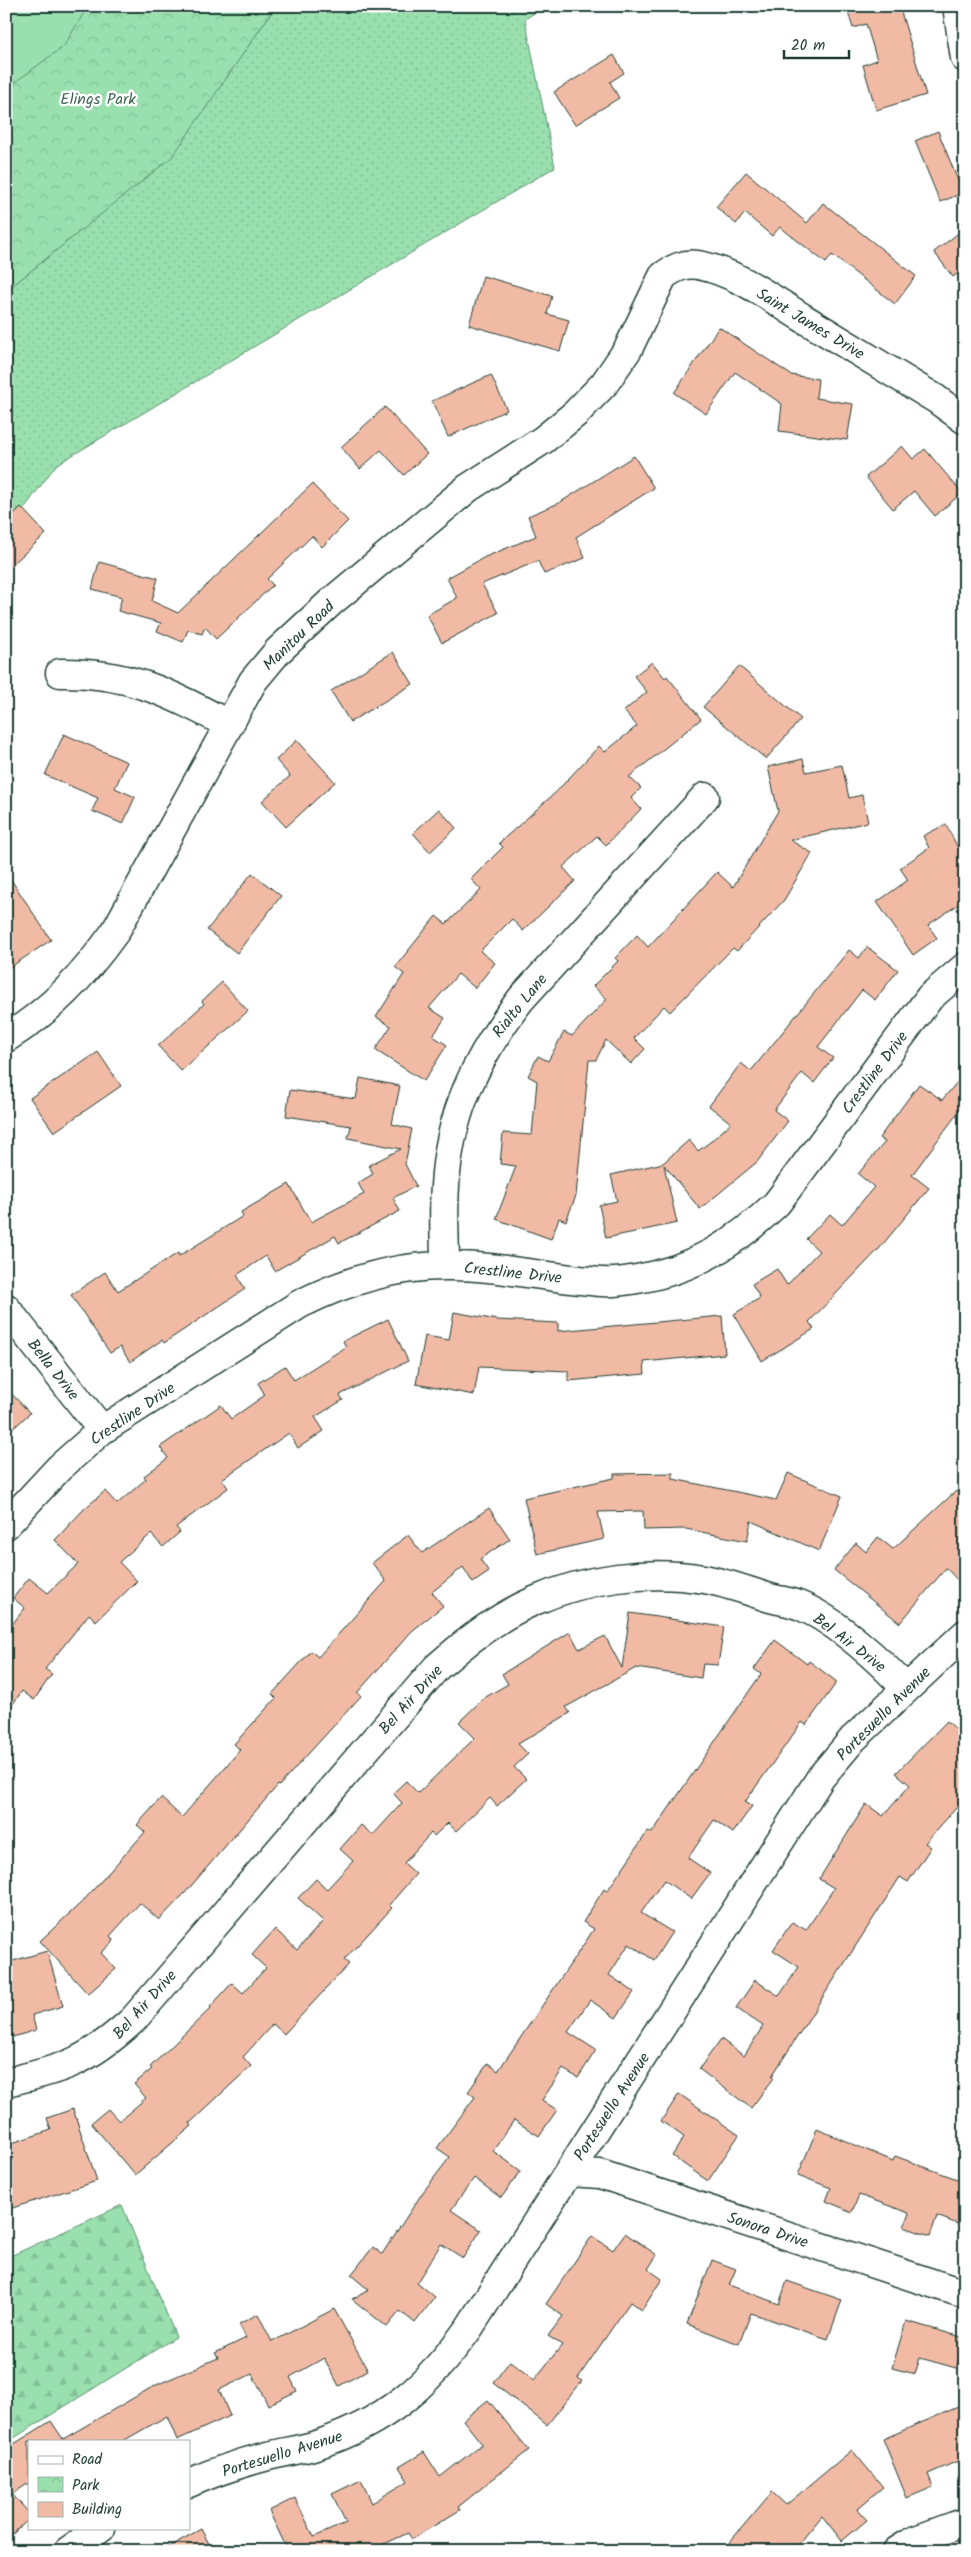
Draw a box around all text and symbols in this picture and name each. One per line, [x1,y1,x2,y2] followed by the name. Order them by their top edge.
[784,28,848,60] scale bar
[791,34,825,58] text: 20 m
[60,87,136,112] park label: Elings Park
[751,282,869,367] street label: Saint James Drive
[257,594,342,677] street label: Manitou Road
[486,968,554,1043] street label: Rialto Lane
[836,1026,915,1120] street label: Crestline Drive
[463,1256,563,1291] street label: Crestline Drive
[21,1334,85,1406] street label: Bella Drive
[85,1376,181,1452] street label: Crestline Drive
[807,1607,891,1679] street label: Bel Air Drive
[373,1660,449,1740] street label: Bel Air Drive
[831,1661,937,1767] street label: Portesuello Avenue
[107,1965,183,2045] street label: Bel Air Drive
[568,2048,657,2166] street label: Portesuello Avenue
[724,2206,811,2255] street label: Sonora Drive
[219,2424,346,2485] street label: Portesuello Avenue
[28,2440,190,2530] legend
[72,2448,103,2472] text: Road
[72,2474,100,2498] text: Park
[72,2498,122,2522] text: Building

